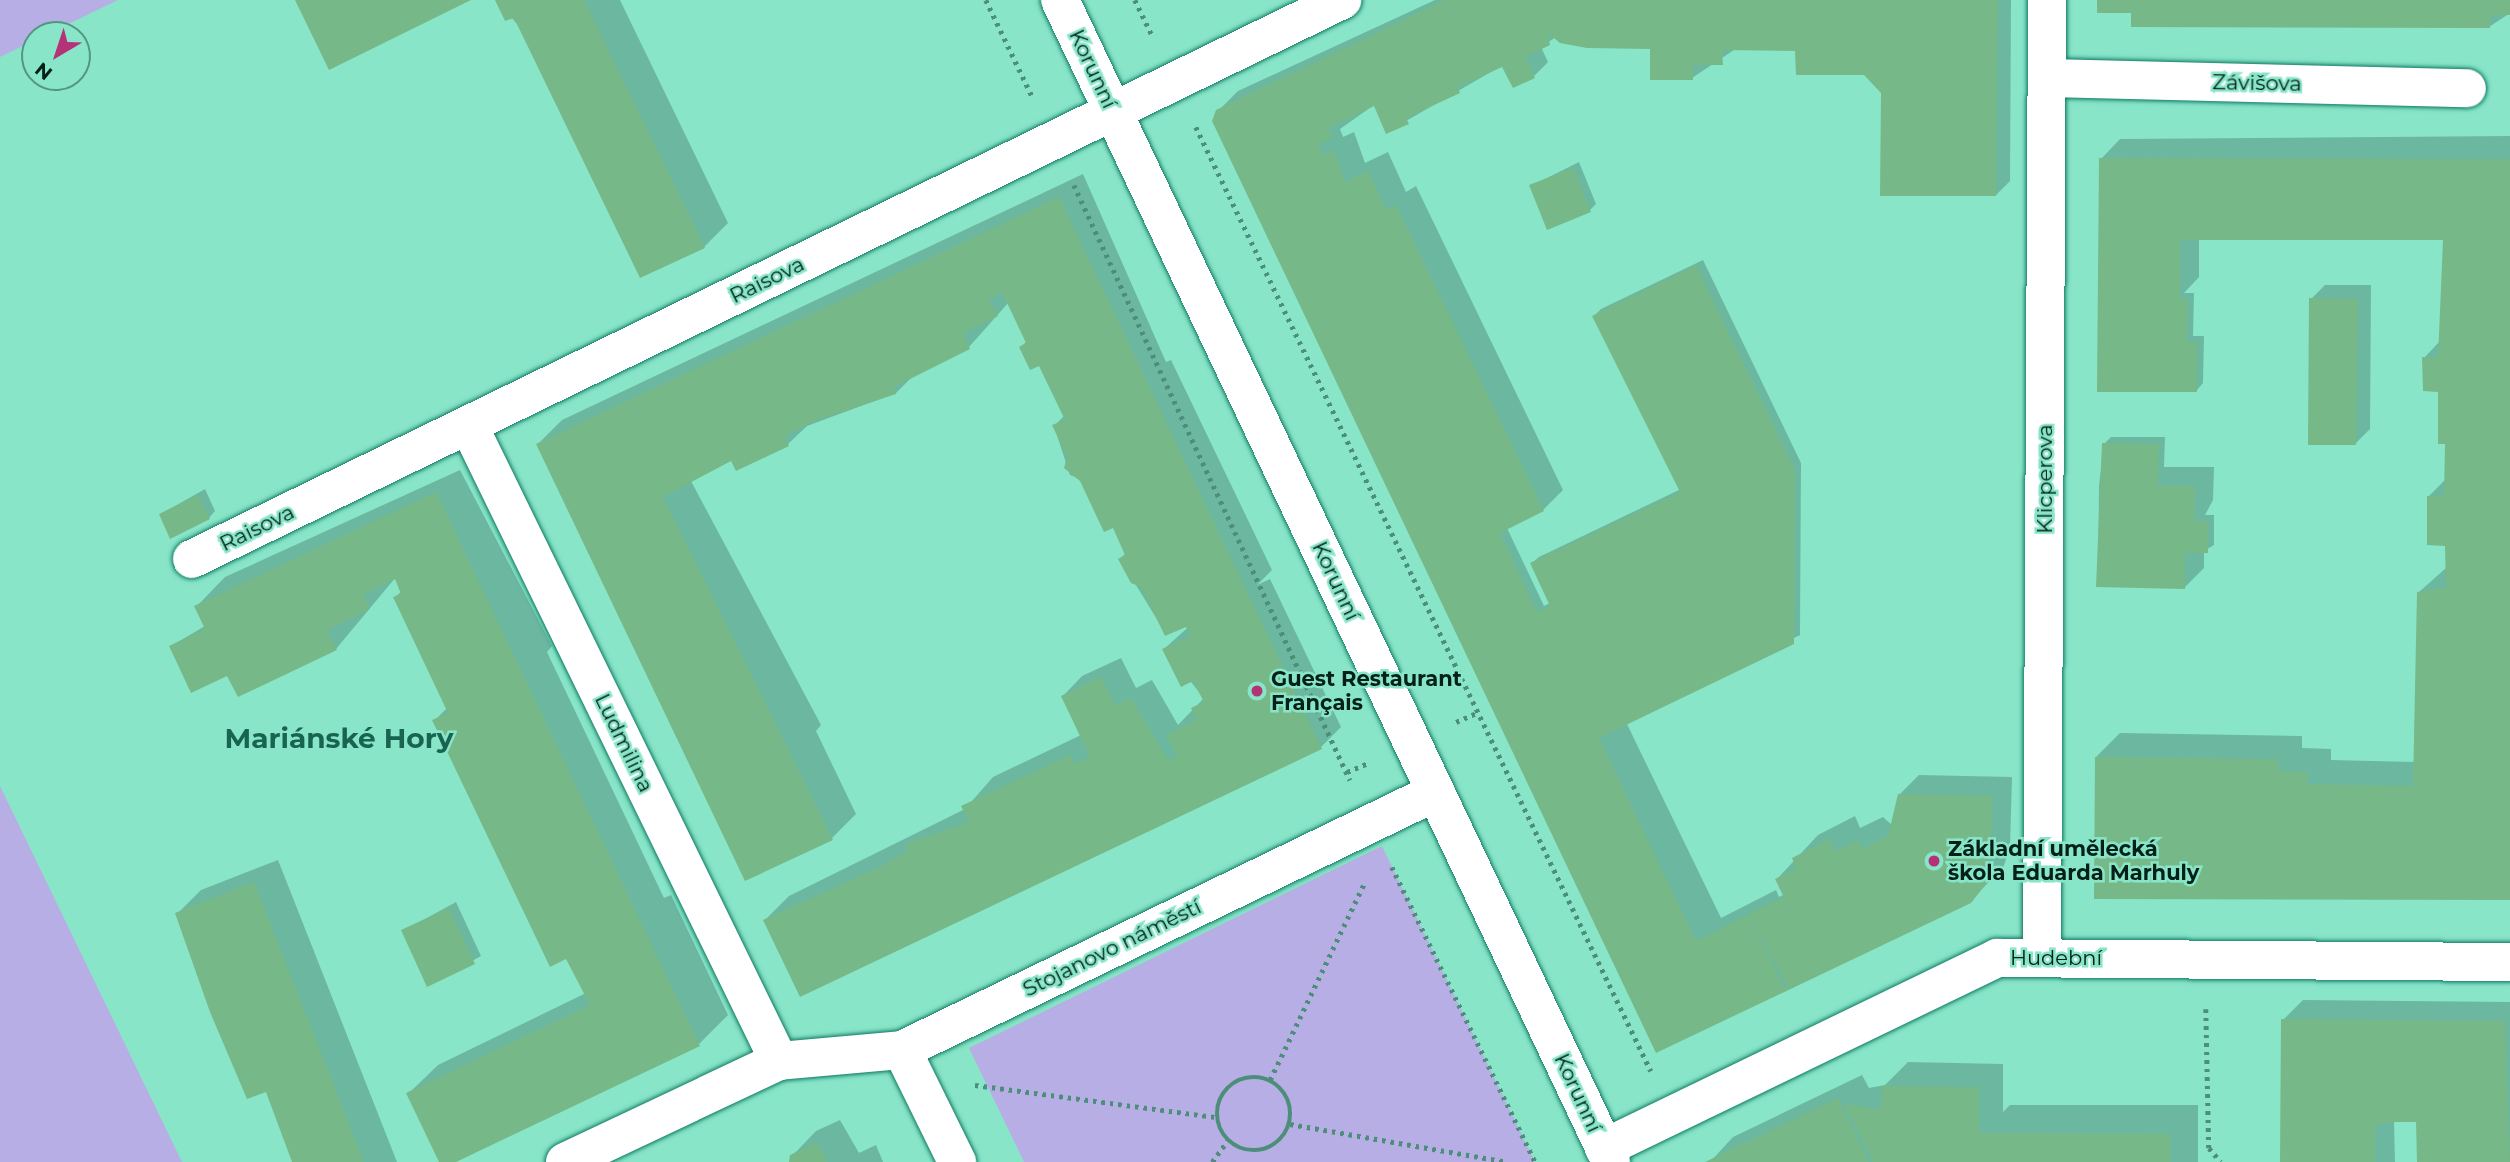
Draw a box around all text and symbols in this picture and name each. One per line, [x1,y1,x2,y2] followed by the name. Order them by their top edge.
[21,21,91,91] north arrow
[1064,26,1122,112] street label: Korunní
[31,57,57,85] text: N
[2212,70,2302,96] street label: Závišova
[726,251,808,309] street label: Raisova
[2032,424,2058,534] street label: Klicperova
[216,499,298,557] street label: Raisova
[1307,538,1365,624] street label: Korunní
[1271,666,1462,716] place label: Guest Restaurant Français
[1249,683,1265,699] marker: Guest Restaurant Français
[589,690,659,796] street label: Ludmilina
[225,721,453,755] district label: Mariánské Hory
[1948,836,2199,886] place label: Základní umělecká škola Eduarda Marhuly
[1926,853,1942,869] marker: Základní umělecká škola Eduarda Marhuly
[1019,894,1205,1002] street label: Stojanovo náměstí
[2010,945,2102,971] street label: Hudební
[1549,1050,1607,1136] street label: Korunní

